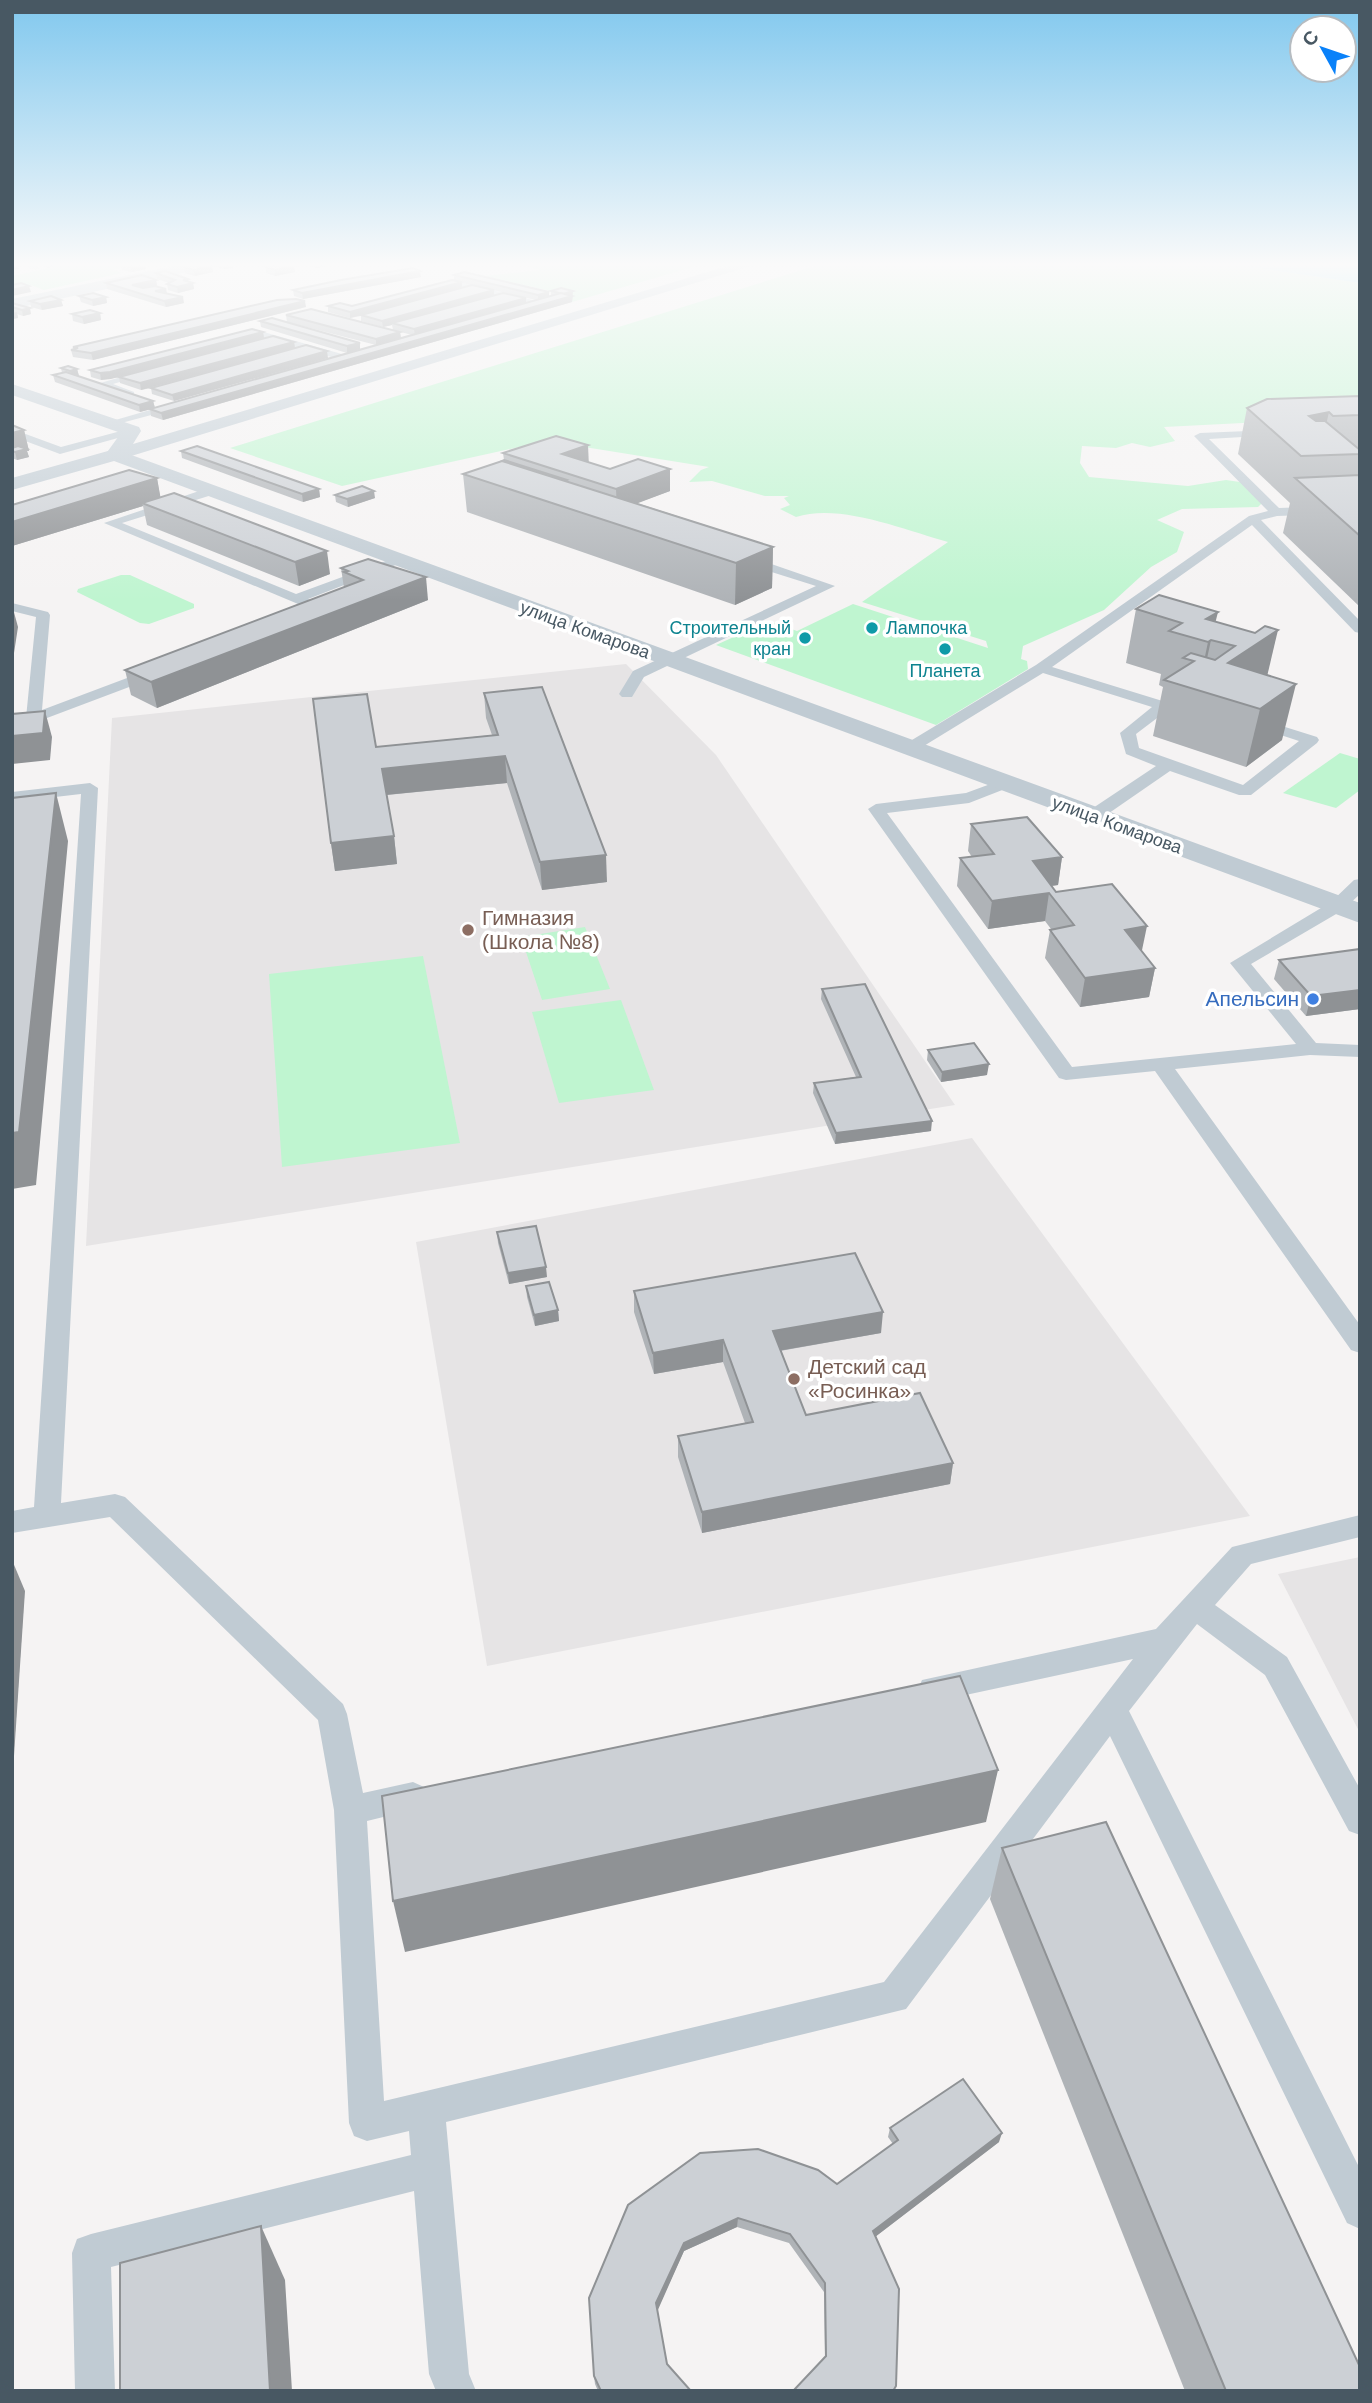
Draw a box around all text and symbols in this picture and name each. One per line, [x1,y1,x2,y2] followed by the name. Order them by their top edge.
[1288,14,1358,84] north arrow
[1298,26,1323,50] text: С
[517,597,654,663] street label: улица Комарова
[669,618,791,659] place label: Строительный кран
[886,618,968,638] place label: Лампочка
[864,620,880,636] marker: Лампочка
[797,630,813,646] marker: Строительный кран
[937,641,953,657] marker: Планета
[910,661,981,681] place label: Планета
[1049,792,1186,858] street label: улица Комарова
[482,906,600,953] place label: Гимназия (Школа №8)
[460,922,476,938] marker: Гимназия (Школа №8)
[1206,987,1299,1010] place label: Апельсин
[1305,991,1321,1007] marker: Апельсин
[808,1355,926,1402] place label: Детский сад «Росинка»
[786,1371,802,1387] marker: Детский сад «Росинка»

